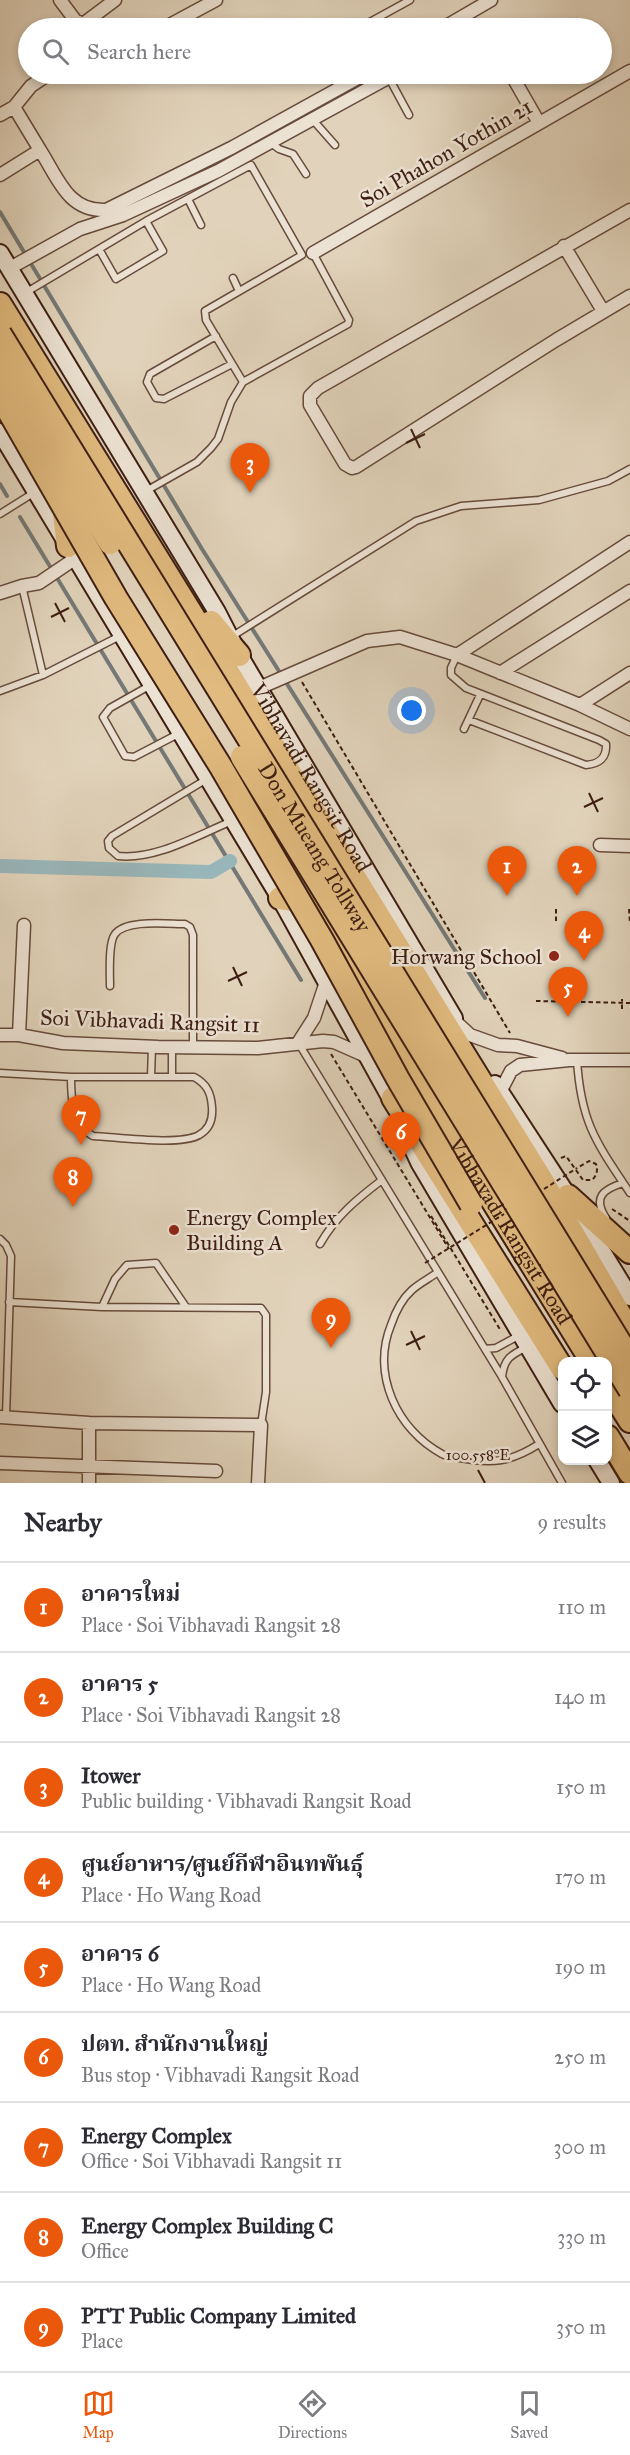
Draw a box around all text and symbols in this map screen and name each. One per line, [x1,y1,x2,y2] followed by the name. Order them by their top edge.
[18,18,612,84] search box
[39,35,72,68] icon: search
[87,38,191,65] text: Search here
[355,93,537,213] street label: Soi Phahon Yothin 21
[230,444,270,493] pin: 3
[245,677,378,877] street label: Vibhavadi Rangsit Road
[397,696,426,725] your location
[253,757,378,937] street label: Don Mueang Tollway
[488,846,526,896] pin: 1
[558,846,596,896] pin: 2
[564,912,604,961] pin: 4
[391,943,542,970] place label: Horwang School
[547,949,561,963] marker: Horwang School
[548,968,588,1017] pin: 5
[39,1004,261,1038] street label: Soi Vibhavadi Rangsit 11
[62,1096,100,1145] pin: 7
[382,1112,420,1162] pin: 6
[442,1131,579,1329] street label: Vibhavadi Rangsit Road
[54,1158,92,1207] pin: 8
[186,1204,337,1256] place label: Energy Complex Building A
[167,1223,181,1237] marker: Energy Complex Building A
[312,1298,350,1348] pin: 9
[558,1357,612,1465] map controls
[558,1357,612,1411] button: locate
[558,1411,612,1465] button: layers
[446,1446,510,1464] text: 100.558°E
[24,1506,102,1538] text: Nearby
[538,1510,606,1534] text: 9 results
[81,1580,180,1607] text: อาคารใหม่
[40,1595,47,1619] text: 1
[558,1595,606,1619] text: 110 m
[81,1613,341,1637] text: Place · Soi Vibhavadi Rangsit 28
[81,1670,158,1697] text: อาคาร 5
[39,1685,48,1709] text: 2
[554,1685,606,1709] text: 140 m
[81,1703,341,1727] text: Place · Soi Vibhavadi Rangsit 28
[81,1762,141,1789] text: Itower
[40,1775,48,1799] text: 3
[556,1775,606,1799] text: 150 m
[81,1789,412,1813] text: Public building · Vibhavadi Rangsit Road
[81,1850,363,1877] text: ศูนย์อาหาร/ศูนย์กีฬาอินทพันธุ์
[38,1865,49,1889] text: 4
[555,1865,606,1889] text: 170 m
[81,1883,261,1907] text: Place · Ho Wang Road
[81,1940,159,1967] text: อาคาร 6
[39,1955,48,1979] text: 5
[555,1955,606,1979] text: 190 m
[81,1973,261,1997] text: Place · Ho Wang Road
[81,2030,268,2057] text: ปตท. สำนักงานใหญ่
[38,2045,49,2069] text: 6
[554,2045,606,2069] text: 250 m
[81,2063,360,2087] text: Bus stop · Vibhavadi Rangsit Road
[81,2122,232,2149] text: Energy Complex
[38,2135,49,2159] text: 7
[554,2135,606,2159] text: 300 m
[81,2149,342,2173] text: Office · Soi Vibhavadi Rangsit 11
[81,2212,334,2239] text: Energy Complex Building C
[38,2225,49,2249] text: 8
[557,2225,606,2249] text: 330 m
[81,2239,129,2263] text: Office
[81,2302,356,2329] text: PTT Public Company Limited
[38,2315,49,2339] text: 9
[556,2315,606,2339] text: 350 m
[81,2329,123,2353] text: Place
[82,2387,115,2442] tab: Map
[278,2387,347,2442] tab: Directions
[510,2387,548,2442] tab: Saved

